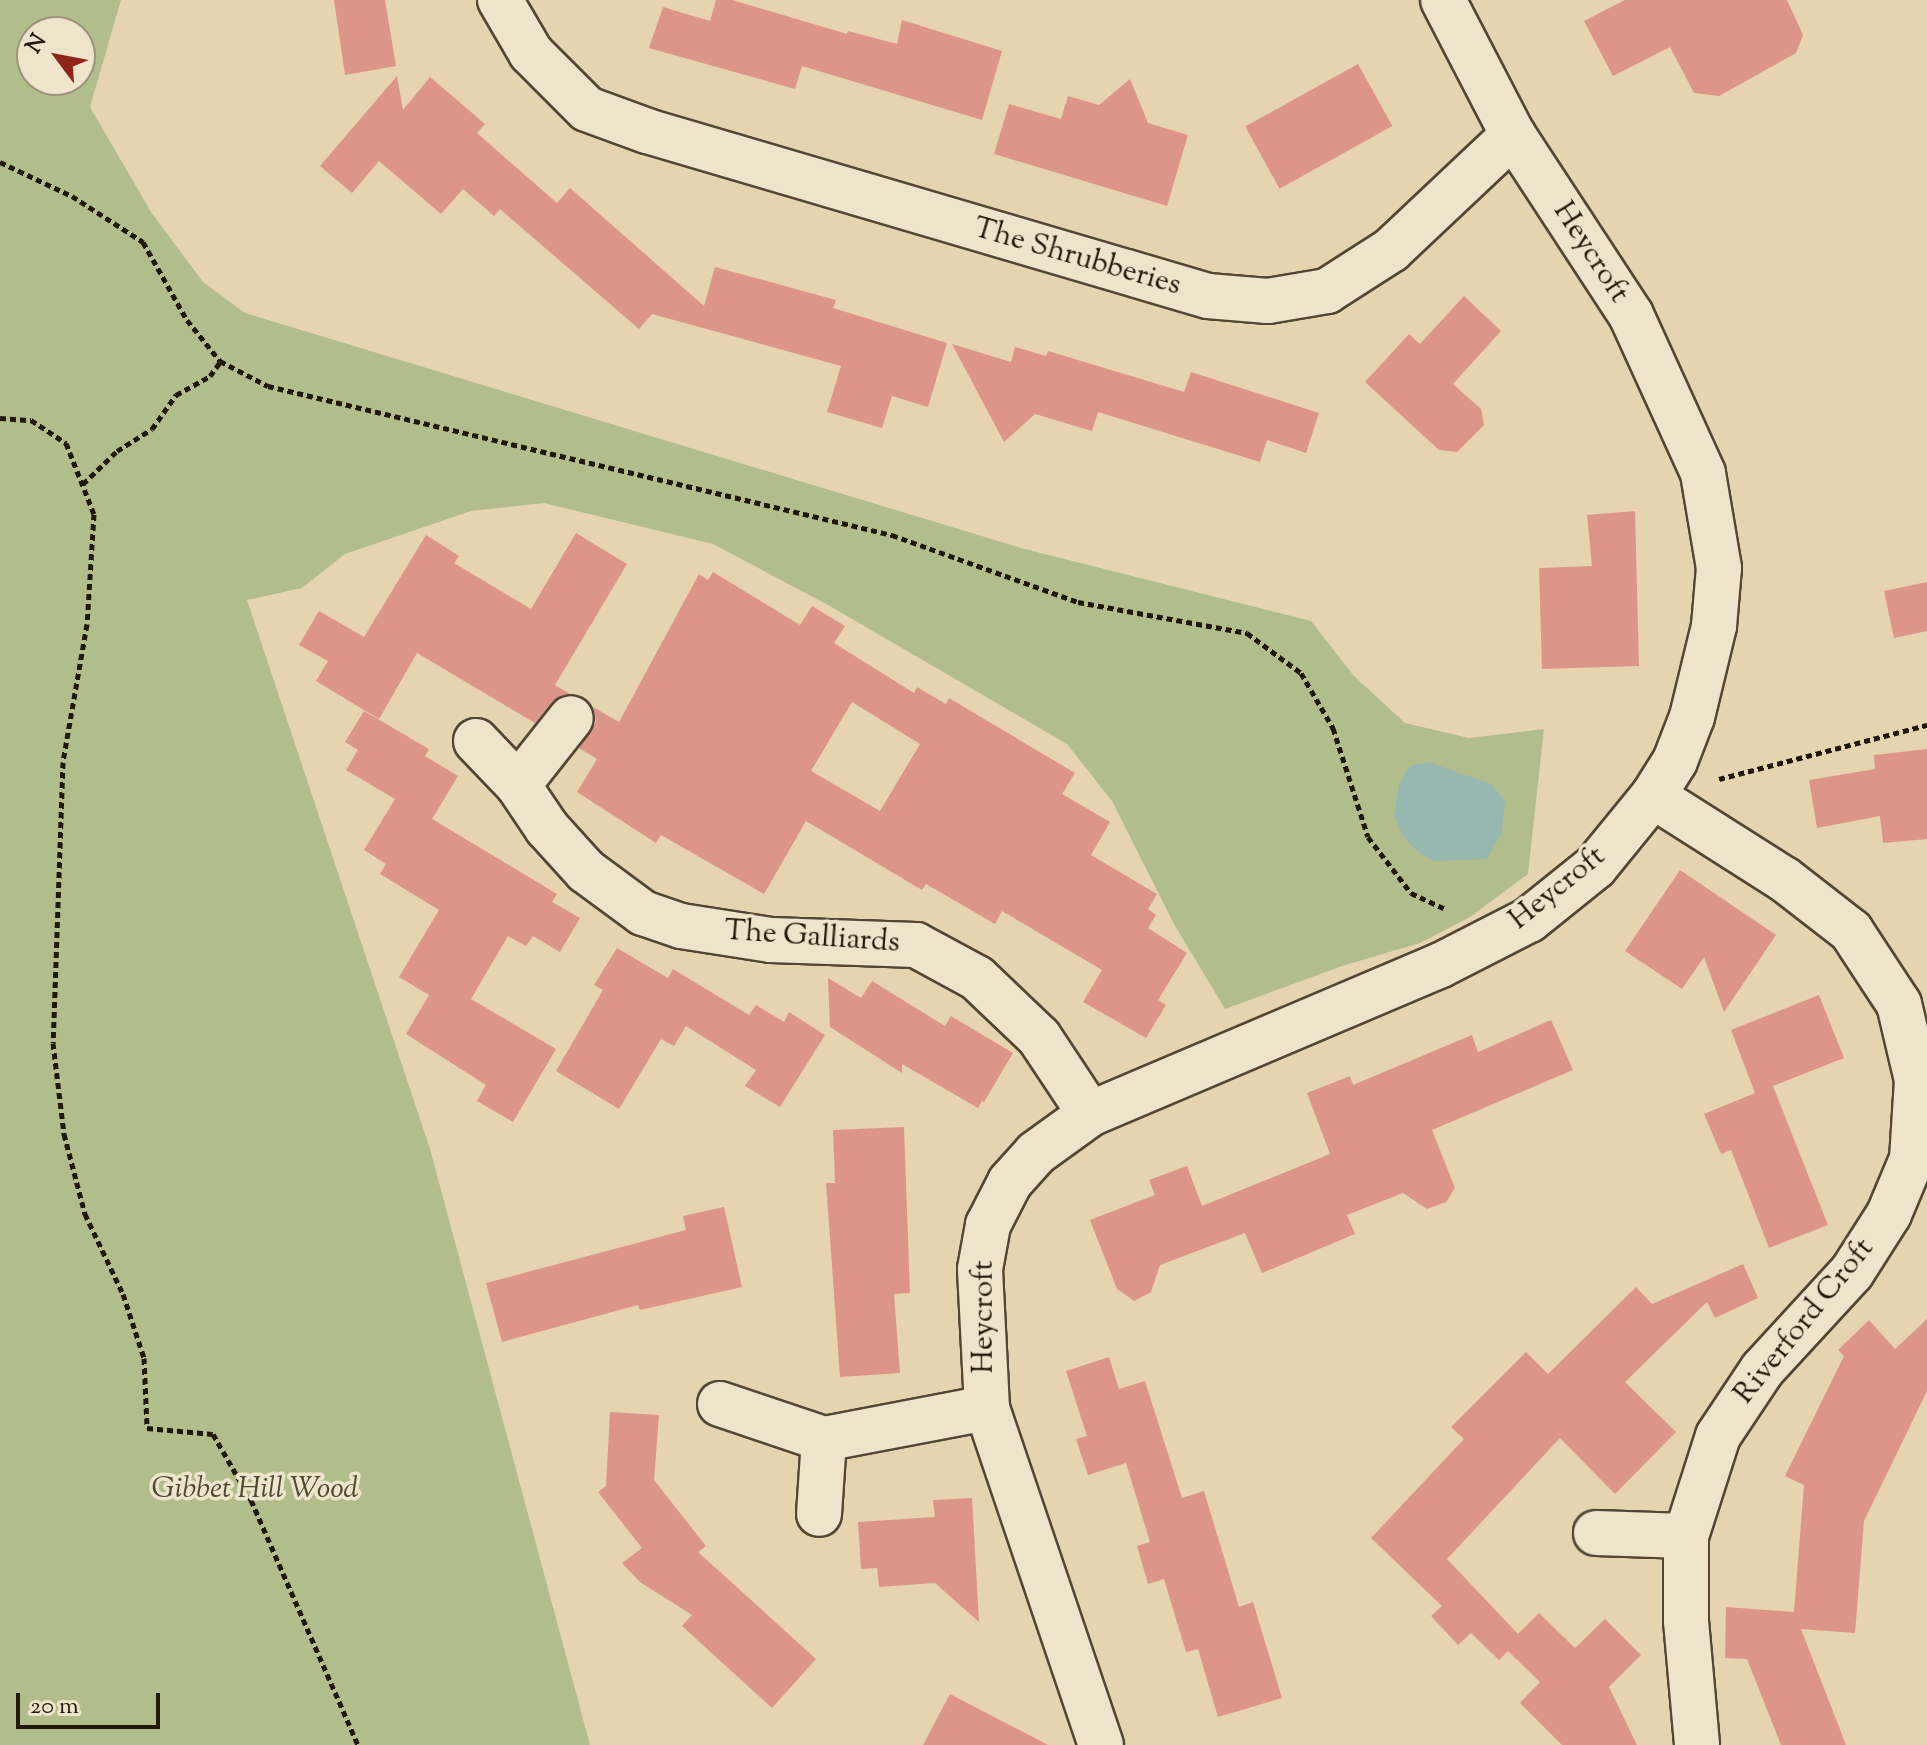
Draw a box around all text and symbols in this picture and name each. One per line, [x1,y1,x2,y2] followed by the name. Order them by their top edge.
[16,16,96,96] north arrow
[19,28,56,60] text: N
[1544,196,1636,310] street label: Heycroft
[969,211,1185,305] street label: The Shrubberies
[1503,839,1613,939] street label: Heycroft
[723,914,901,962] street label: The Galliards
[1727,1232,1883,1412] street label: Riverford Croft
[967,1260,1003,1374] street label: Heycroft
[152,1472,358,1508] park label: Gibbet Hill Wood
[20,1677,164,1727] scale bar
[30,1690,79,1724] text: 20 m

